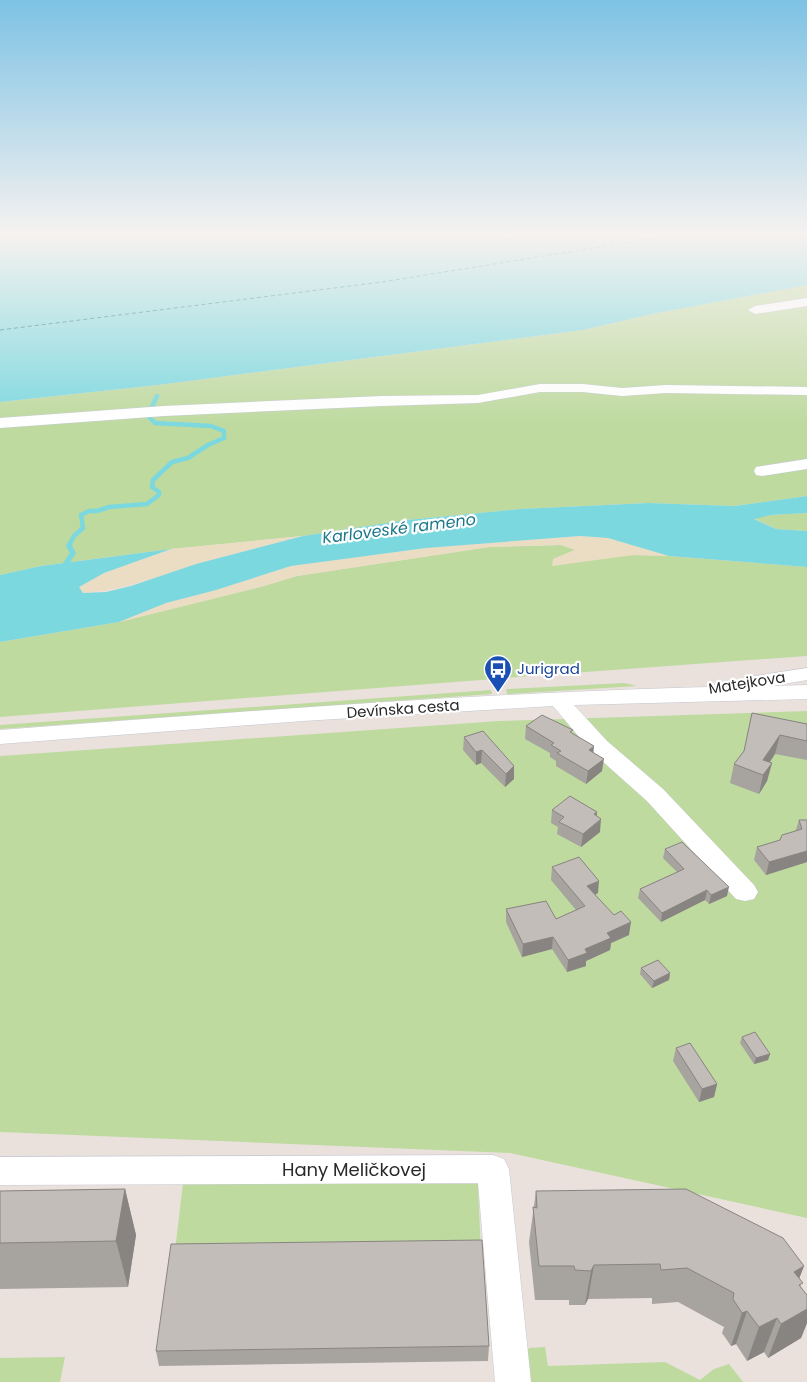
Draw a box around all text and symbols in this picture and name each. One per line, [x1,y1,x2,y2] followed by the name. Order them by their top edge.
[321,508,477,549] water label: Karloveské rameno
[483,654,513,693] bus stop icon: Jurigrad
[517,658,580,679] place label: Jurigrad
[707,666,787,699] street label: Matejkova
[346,694,460,723] street label: Devínska cesta
[282,1157,426,1182] street label: Hany Meličkovej

